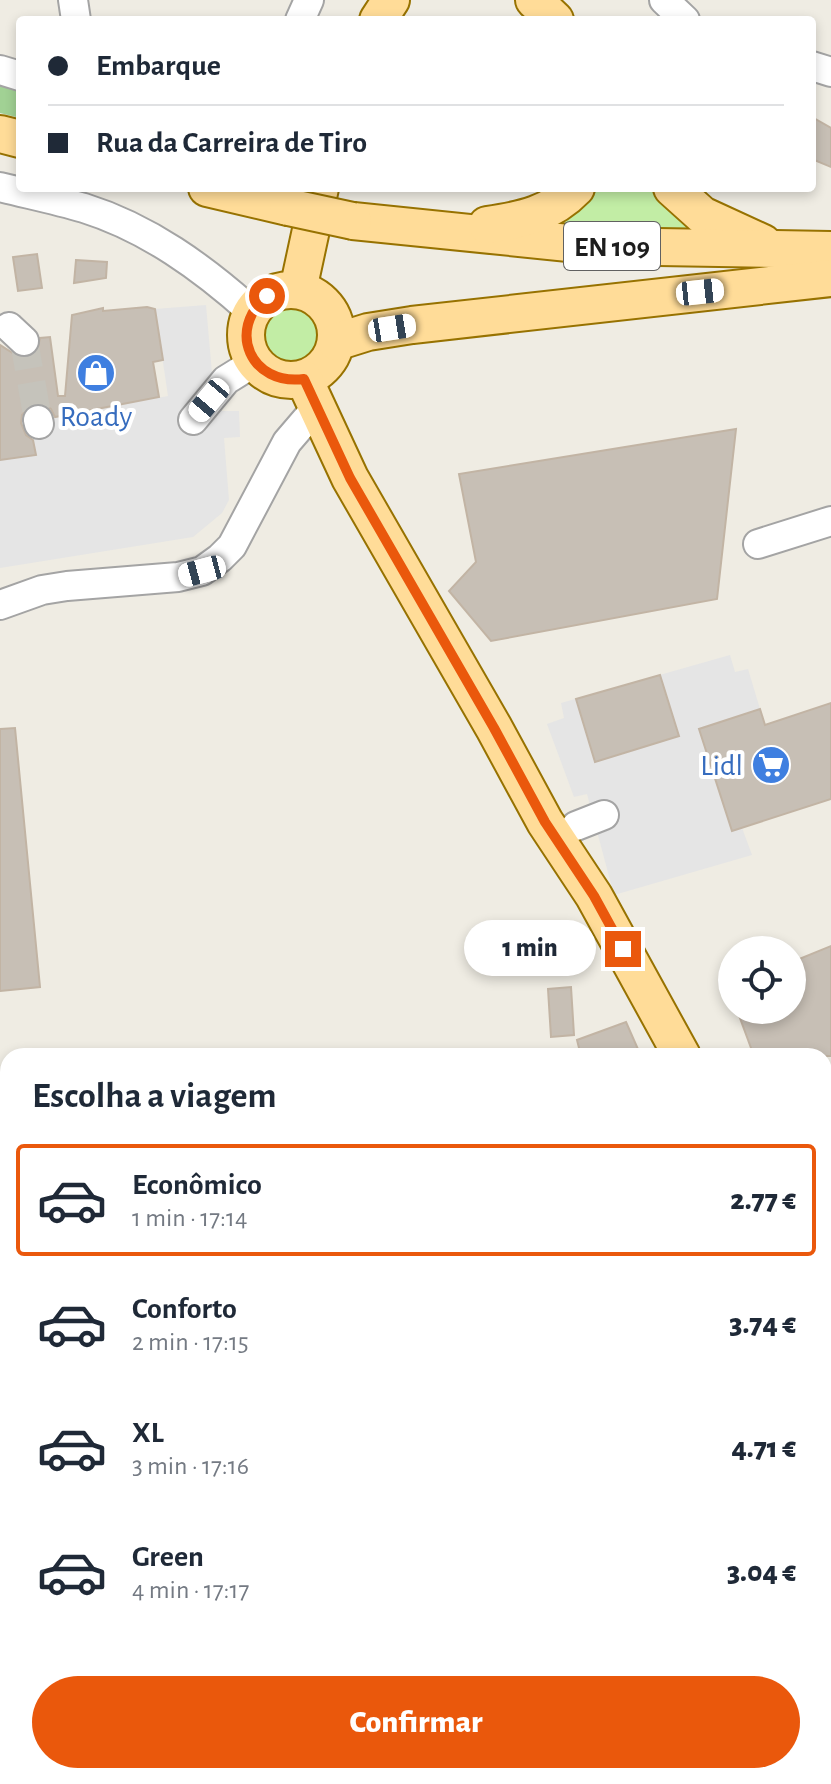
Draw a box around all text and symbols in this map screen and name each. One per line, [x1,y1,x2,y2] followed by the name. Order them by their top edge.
[96,51,221,81] text: Embarque
[96,128,367,158] text: Rua da Carreira de Tiro
[564,222,660,270] road number: EN 109
[249,278,285,314] route start
[675,278,725,306] car
[366,312,418,344] car
[75,352,117,394] shop icon: Roady
[184,374,234,426] car
[60,402,132,432] place label: Roady
[176,553,228,589] car
[750,744,792,786] supermarket icon: Lidl
[700,751,743,781] place label: Lidl
[463,921,595,977] callout: 1 min
[605,931,641,967] route end
[502,935,558,961] text: 1 min
[718,936,806,1024] map controls
[718,936,806,1024] button: locate
[32,1078,277,1114] text: Escolha a viagem
[36,1164,108,1236] icon: car
[132,1170,262,1200] text: Econômico
[730,1185,796,1215] text: 2.77 €
[132,1205,247,1231] text: 1 min · 17:14
[36,1288,108,1360] icon: car
[132,1294,237,1324] text: Conforto
[729,1309,796,1339] text: 3.74 €
[132,1329,249,1355] text: 2 min · 17:15
[36,1412,108,1484] icon: car
[132,1418,164,1448] text: XL
[731,1433,796,1463] text: 4.71 €
[132,1453,249,1479] text: 3 min · 17:16
[36,1536,108,1608] icon: car
[132,1542,204,1572] text: Green
[727,1557,796,1587] text: 3.04 €
[132,1577,249,1603] text: 4 min · 17:17
[32,1676,800,1768] button: Confirmar

